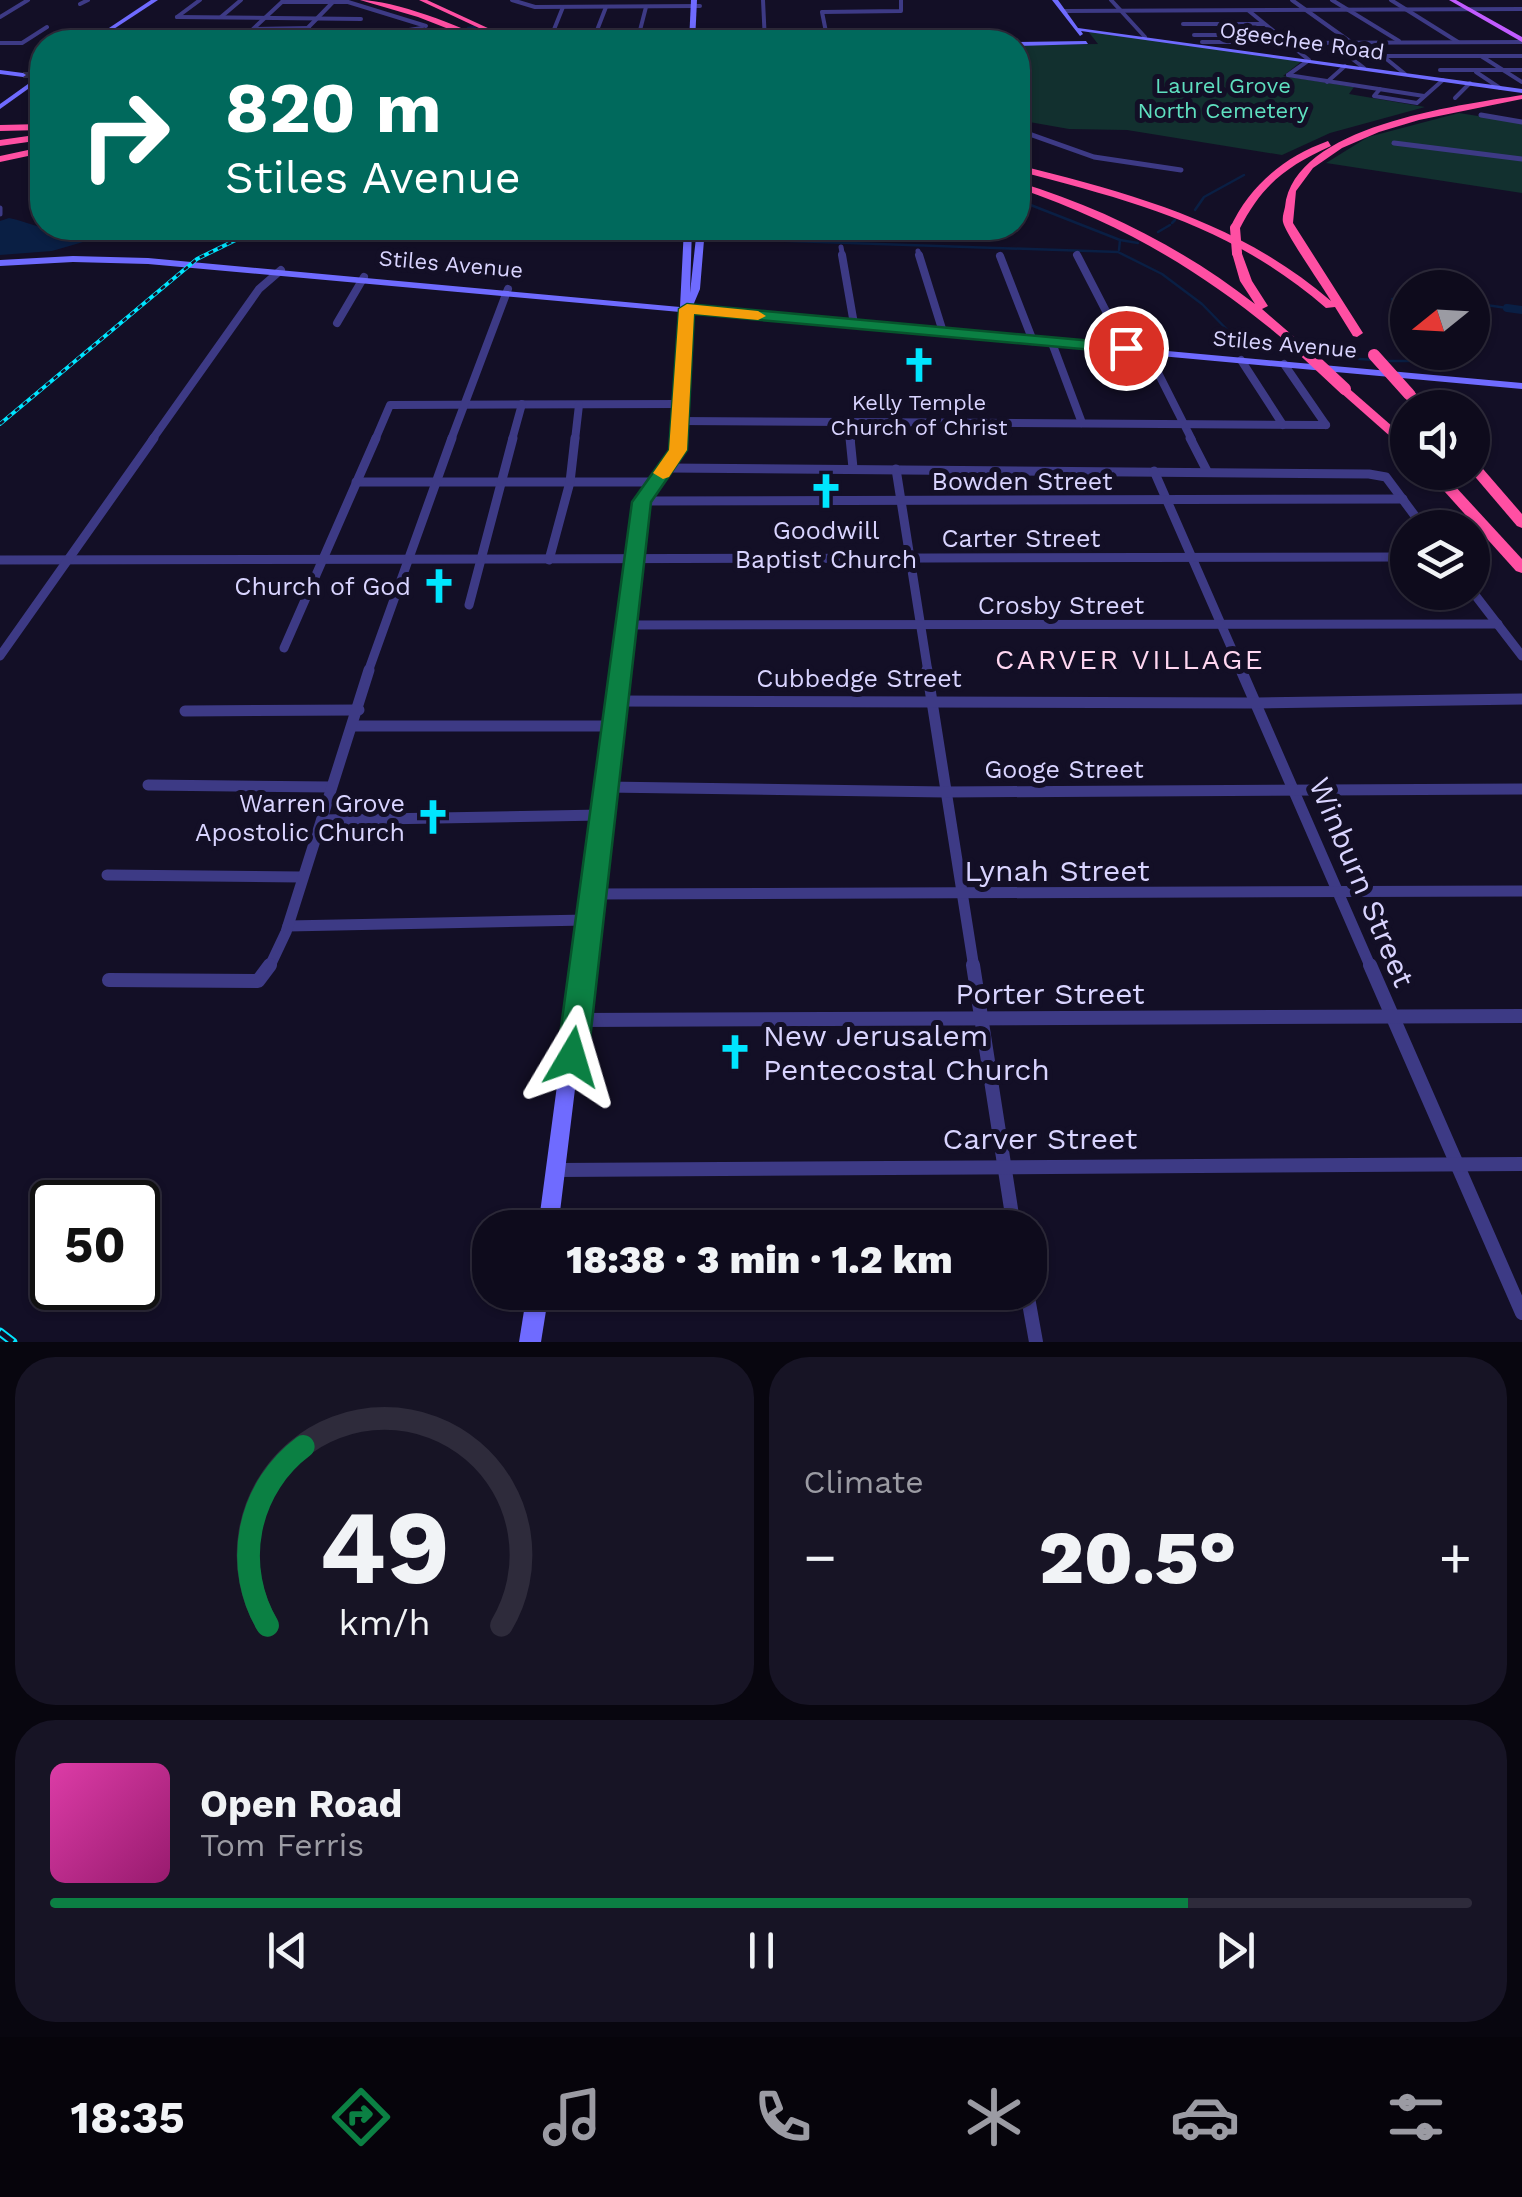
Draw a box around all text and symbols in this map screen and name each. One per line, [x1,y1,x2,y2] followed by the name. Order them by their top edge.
[1218,17,1386,65] street label: Ogeechee Road
[225,67,442,149] text: 820 m
[60,70,190,200] icon: right
[1137,73,1309,123] park label: Laurel Grove North Cemetery
[225,151,521,204] text: Stiles Avenue
[378,245,524,283] street label: Stiles Avenue
[1390,270,1490,370] north arrow
[1390,270,1490,610] map controls
[1084,306,1169,391] pin
[1099,321,1154,376] icon: arrive
[1212,325,1358,363] street label: Stiles Avenue
[900,346,938,384] church icon: Kelly Temple Church of Christ
[831,390,1007,440] place label: Kelly Temple Church of Christ
[1390,390,1490,490] button: sound
[932,467,1113,496] street label: Bowden Street
[807,472,845,510] church icon: Goodwill Baptist Church
[1390,510,1490,610] button: layers
[735,516,917,574] place label: Goodwill Baptist Church
[941,524,1101,553] street label: Carter Street
[420,567,458,605] church icon: Church of God
[234,572,411,601] place label: Church of God
[978,591,1145,620] street label: Crosby Street
[995,643,1265,676] district label: CARVER VILLAGE
[756,664,962,693] street label: Cubbedge Street
[984,755,1144,784] street label: Googe Street
[1302,772,1422,992] street label: Winburn Street
[195,789,405,847] place label: Warren Grove Apostolic Church
[414,798,452,836] church icon: Warren Grove Apostolic Church
[964,853,1150,888] street label: Lynah Street
[955,976,1145,1011] street label: Porter Street
[520,1005,624,1109] position arrow
[763,1018,1050,1087] place label: New Jerusalem Pentecostal Church
[716,1033,754,1071] church icon: New Jerusalem Pentecostal Church
[943,1121,1138,1156] street label: Carver Street
[30,1180,160,1310] speed limit sign: 50
[566,1238,953,1282] text: 18:38 · 3 min · 1.2 km
[804,1463,924,1501] text: Climate
[319,1486,450,1608] text: 49
[1039,1513,1237,1601] text: 20.5°
[804,1525,837,1589] text: −
[1439,1525,1472,1589] text: +
[338,1602,430,1644] text: km/h
[200,1782,402,1826] text: Open Road
[200,1826,364,1864] text: Tom Ferris
[260,1923,315,1978] icon: previous
[734,1923,789,1978] icon: pause
[1208,1923,1263,1978] icon: next
[326,2082,396,2152] icon: directions
[537,2082,607,2152] icon: music
[748,2082,818,2152] icon: phone
[959,2082,1029,2152] icon: climate
[1170,2082,1240,2152] icon: car
[1381,2082,1451,2152] icon: filters
[71,2091,185,2144] text: 18:35

